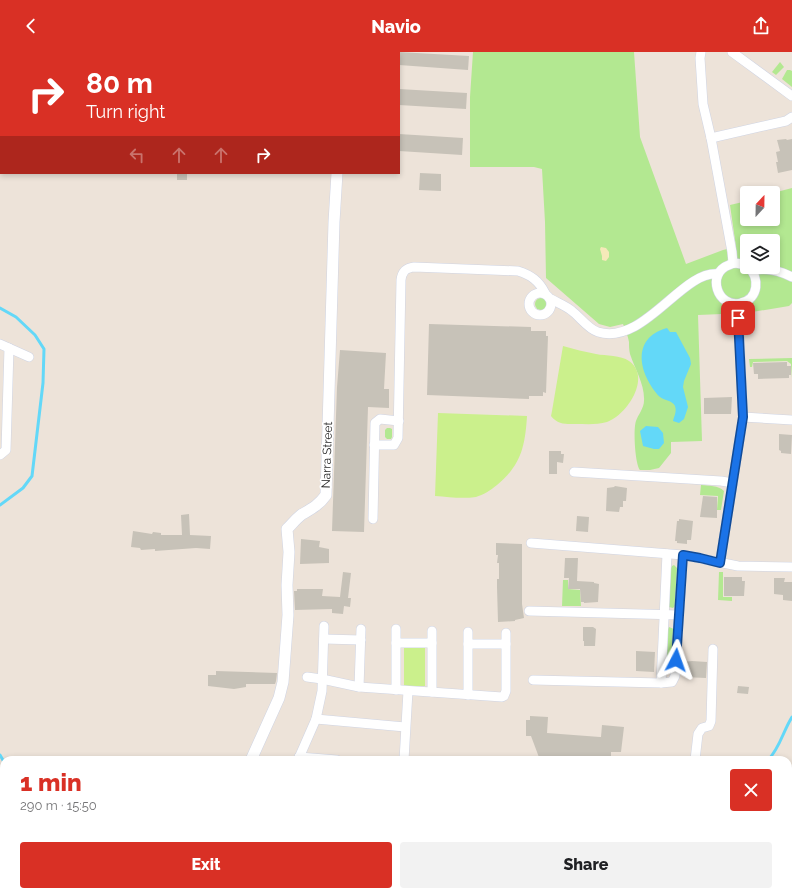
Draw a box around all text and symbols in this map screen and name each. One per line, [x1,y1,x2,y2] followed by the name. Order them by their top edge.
[20,15,42,37] icon: back
[750,15,772,37] icon: share
[371,16,421,37] text: Navio
[86,67,153,100] text: 80 m
[20,68,72,120] icon: right
[86,101,165,122] text: Turn right
[126,144,148,166] icon: left
[168,144,190,166] icon: ahead
[210,144,232,166] icon: ahead
[252,144,274,166] icon: right
[740,186,780,226] north arrow
[740,186,780,274] map controls
[740,234,780,274] button: layers
[721,301,755,335] pin
[727,307,749,329] icon: arrive
[319,421,335,489] street label: Narra Street
[655,639,697,681] position arrow
[20,768,82,797] text: 1 min
[730,769,772,811] button: close
[20,798,97,813] text: 290 m · 15:50
[20,842,392,888] button: Exit
[400,842,772,888] button: Share

